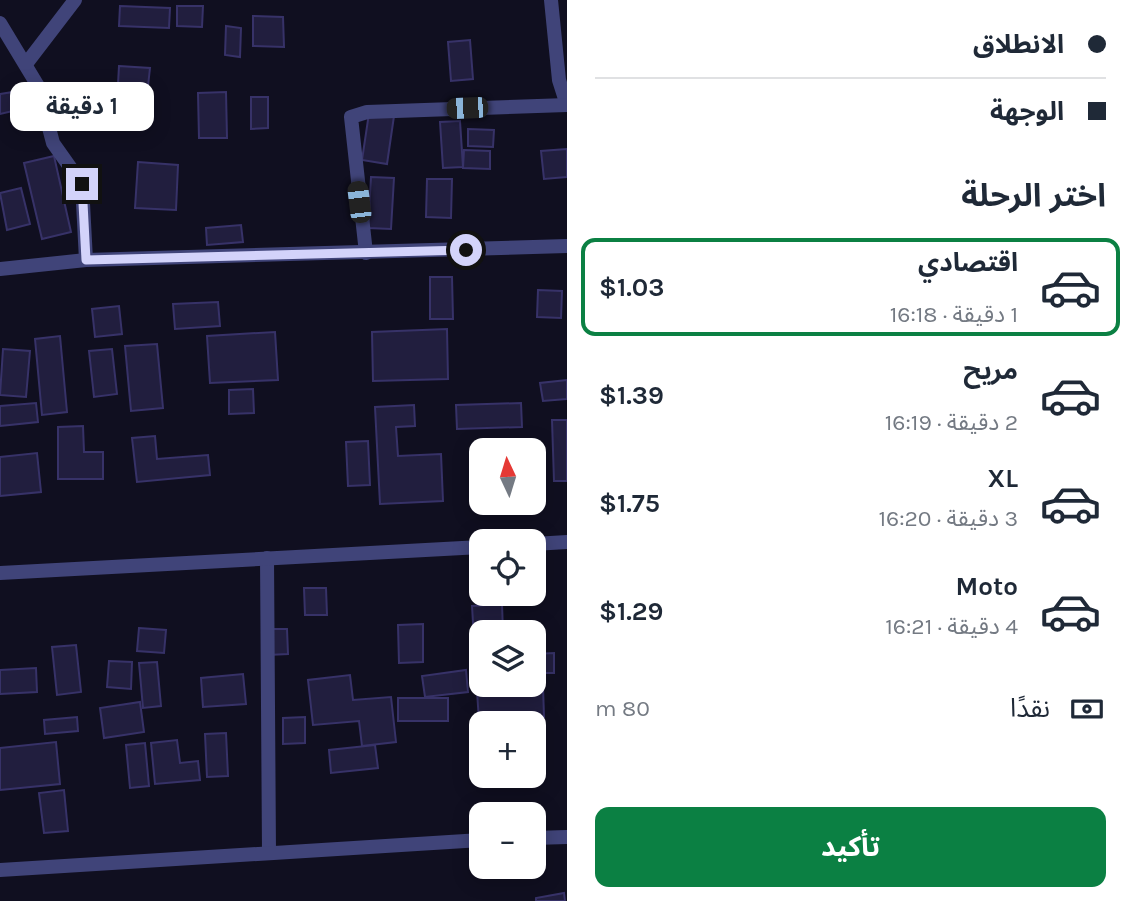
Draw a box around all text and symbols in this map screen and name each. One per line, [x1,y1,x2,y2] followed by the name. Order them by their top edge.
[973,29,1064,60] text: الانطلاق
[10,82,154,132] callout: 1 دقيقة
[46,93,118,120] text: 1 دقيقة
[990,96,1064,127] text: الوجهة
[446,97,489,119] car
[66,168,98,200] route end
[961,177,1106,214] text: اختر الرحلة
[347,180,372,224] car
[450,234,482,266] route start
[918,247,1018,278] text: اقتصادي
[1039,256,1102,319] icon: car
[599,272,664,303] text: $1.03
[890,301,1018,328] text: 1 دقيقة · 16:18
[963,355,1018,386] text: مريح
[1039,364,1102,427] icon: car
[599,380,664,411] text: $1.39
[885,409,1018,436] text: 2 دقيقة · 16:19
[469,438,546,514] north arrow
[469,438,546,879] map controls
[987,463,1018,494] text: XL
[1039,472,1102,535] icon: car
[599,488,660,519] text: $1.75
[878,505,1018,532] text: 3 دقيقة · 16:20
[469,529,546,606] button: locate
[956,571,1018,602] text: Moto
[1039,580,1102,643] icon: car
[599,596,663,627] text: $1.29
[885,613,1018,640] text: 4 دقيقة · 16:21
[469,620,546,697] button: layers
[1068,690,1106,728] icon: cash
[1010,693,1050,724] text: نقدًا
[595,695,650,722] text: 80 m
[469,711,546,788] button: +
[469,802,546,879] button: −
[595,807,1106,887] button: تأكيد

